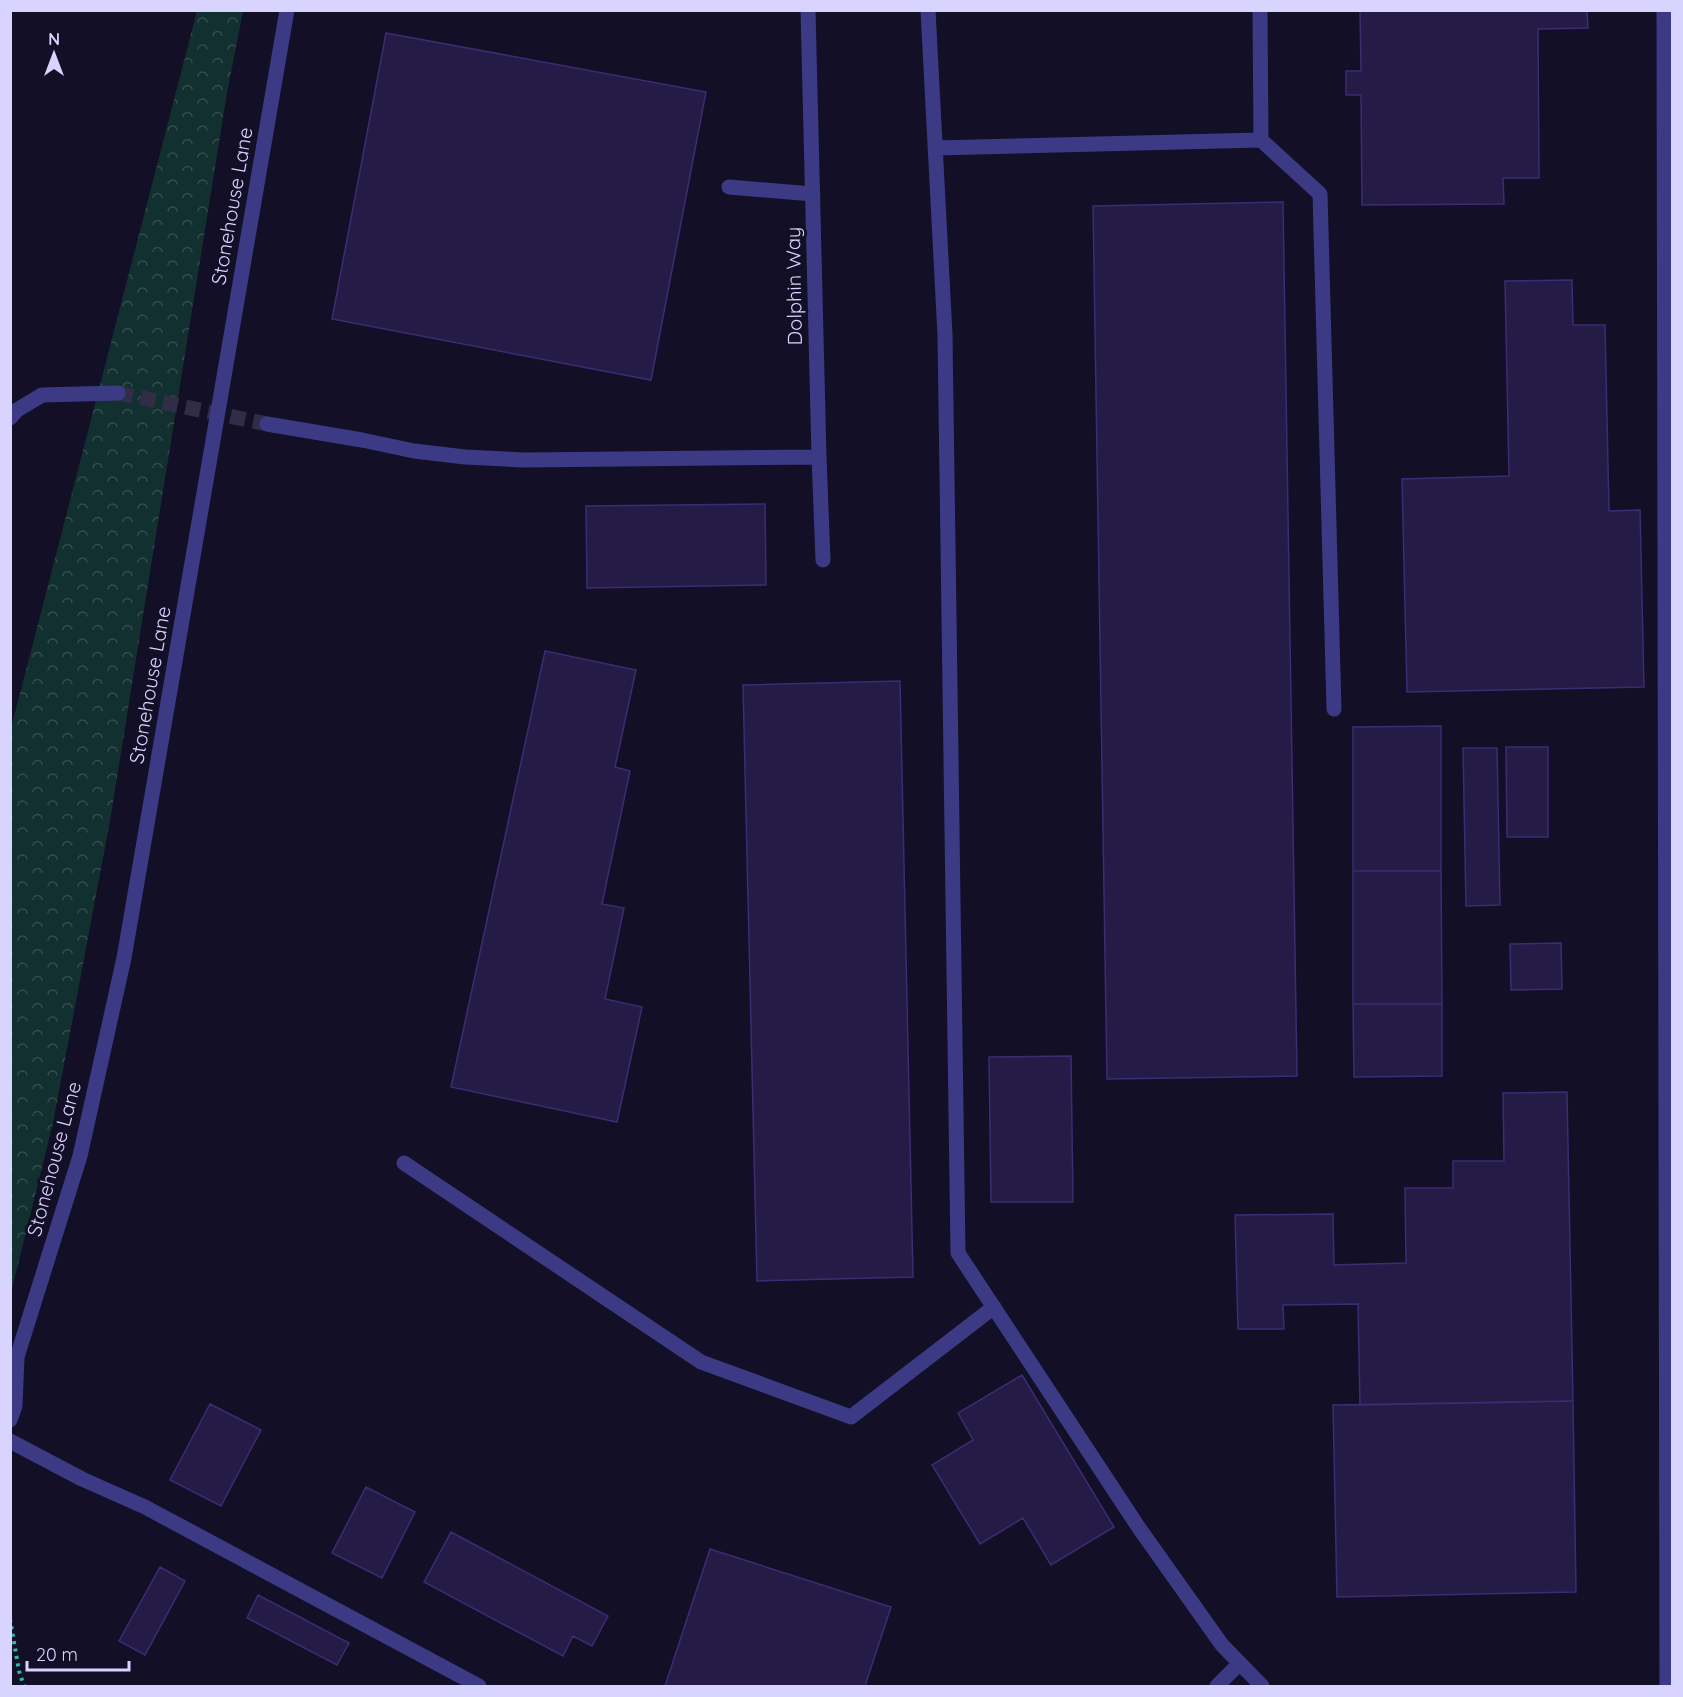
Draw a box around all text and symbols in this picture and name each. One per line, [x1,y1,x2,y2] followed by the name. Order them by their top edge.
[24,24,84,84] north arrow
[48,29,60,49] text: N
[205,125,258,287] street label: Stonehouse Lane
[780,226,807,346] street label: Dolphin Way
[123,604,176,766] street label: Stonehouse Lane
[21,1079,86,1239] street label: Stonehouse Lane
[27,1634,129,1672] scale bar
[36,1643,78,1666] text: 20 m

